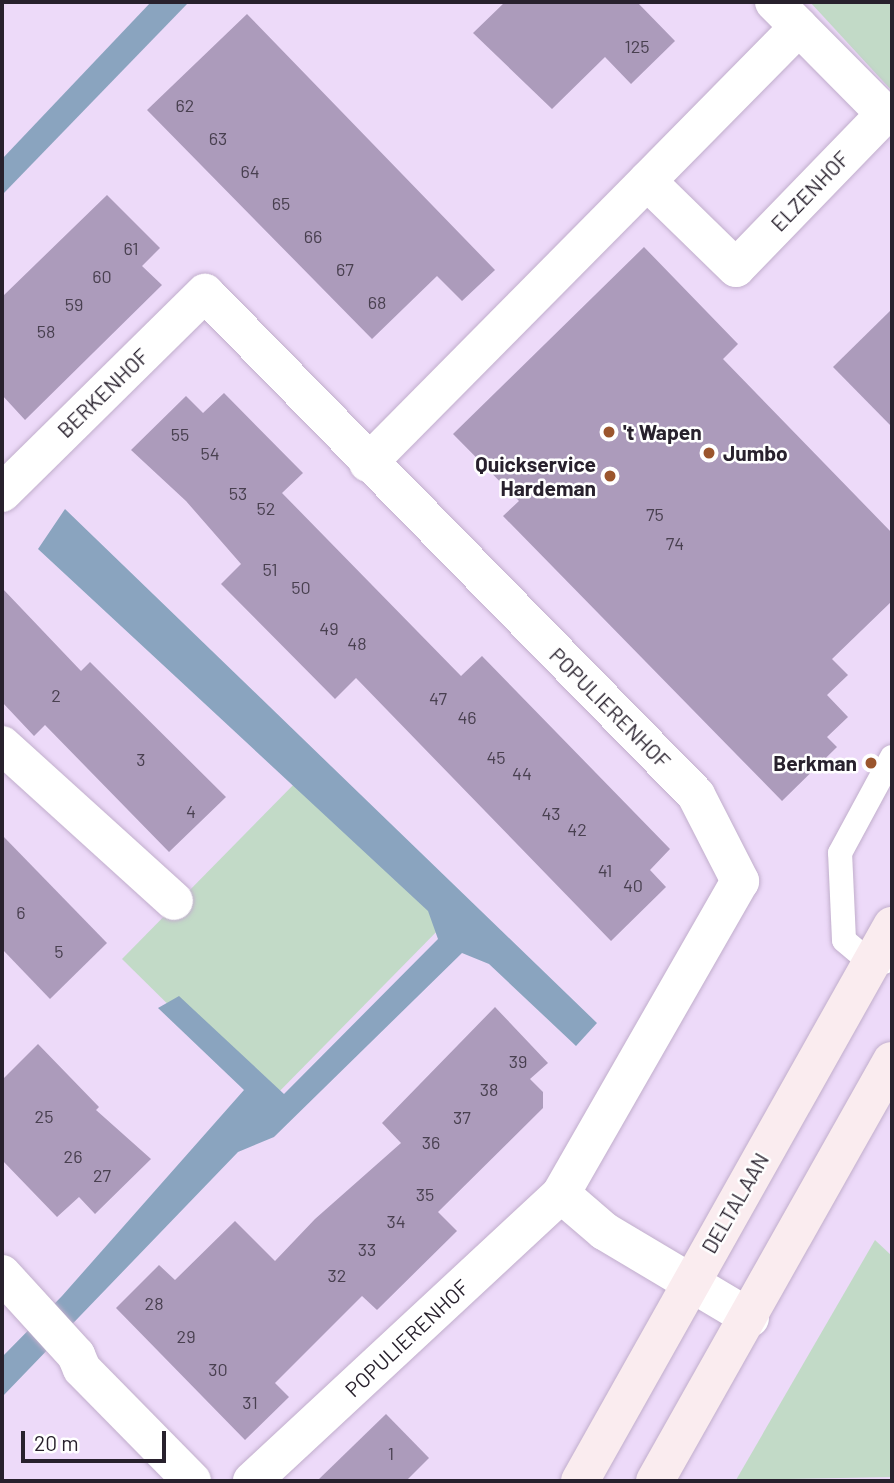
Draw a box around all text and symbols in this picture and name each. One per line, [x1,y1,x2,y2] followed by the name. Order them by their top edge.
[624,35,650,57] house number: 125
[176,94,194,116] house number: 62
[209,127,227,149] house number: 63
[766,146,854,236] street label: ELZENHOF
[240,160,260,182] house number: 64
[272,192,290,214] house number: 65
[304,225,322,247] house number: 66
[123,237,139,259] house number: 61
[336,258,354,280] house number: 67
[92,265,112,287] house number: 60
[368,291,386,313] house number: 68
[65,293,83,315] house number: 59
[37,320,55,342] house number: 58
[52,343,154,443] street label: BERKENHOF
[623,419,702,445] place label: 't Wapen
[171,423,189,445] house number: 55
[601,424,617,440] marker: 't Wapen
[723,440,788,466] place label: Jumbo
[200,442,220,464] house number: 54
[701,445,717,461] marker: Jumbo
[475,451,596,501] place label: Quickservice Hardeman
[602,468,618,484] marker: Quickservice Hardeman
[229,482,247,504] house number: 53
[257,497,275,519] house number: 52
[646,503,664,525] house number: 75
[666,532,684,554] house number: 74
[262,558,278,580] house number: 51
[291,576,311,598] house number: 50
[319,617,339,639] house number: 49
[347,632,367,654] house number: 48
[544,642,676,774] street label: POPULIERENHOF
[51,684,61,706] house number: 2
[429,687,447,709] house number: 47
[457,706,477,728] house number: 46
[486,746,506,768] house number: 45
[136,748,146,770] house number: 3
[773,750,857,776] place label: Berkman
[863,755,879,771] marker: Berkman
[512,762,532,784] house number: 44
[186,800,196,822] house number: 4
[541,802,561,824] house number: 43
[567,818,587,840] house number: 42
[598,859,612,881] house number: 41
[623,874,643,896] house number: 40
[16,901,26,923] house number: 6
[54,940,64,962] house number: 5
[509,1050,527,1072] house number: 39
[480,1078,498,1100] house number: 38
[35,1105,53,1127] house number: 25
[453,1106,471,1128] house number: 37
[422,1131,440,1153] house number: 36
[64,1145,82,1167] house number: 26
[696,1148,774,1258] street label: DELTALAAN
[93,1164,111,1186] house number: 27
[416,1183,434,1205] house number: 35
[386,1210,406,1232] house number: 34
[358,1238,376,1260] house number: 33
[328,1264,346,1286] house number: 32
[340,1274,474,1402] street label: POPULIERENHOF
[144,1292,164,1314] house number: 28
[176,1325,196,1347] house number: 29
[208,1358,228,1380] house number: 30
[242,1391,258,1413] house number: 31
[24,1416,170,1460] scale bar
[34,1430,79,1455] text: 20 m
[388,1442,394,1464] house number: 1

